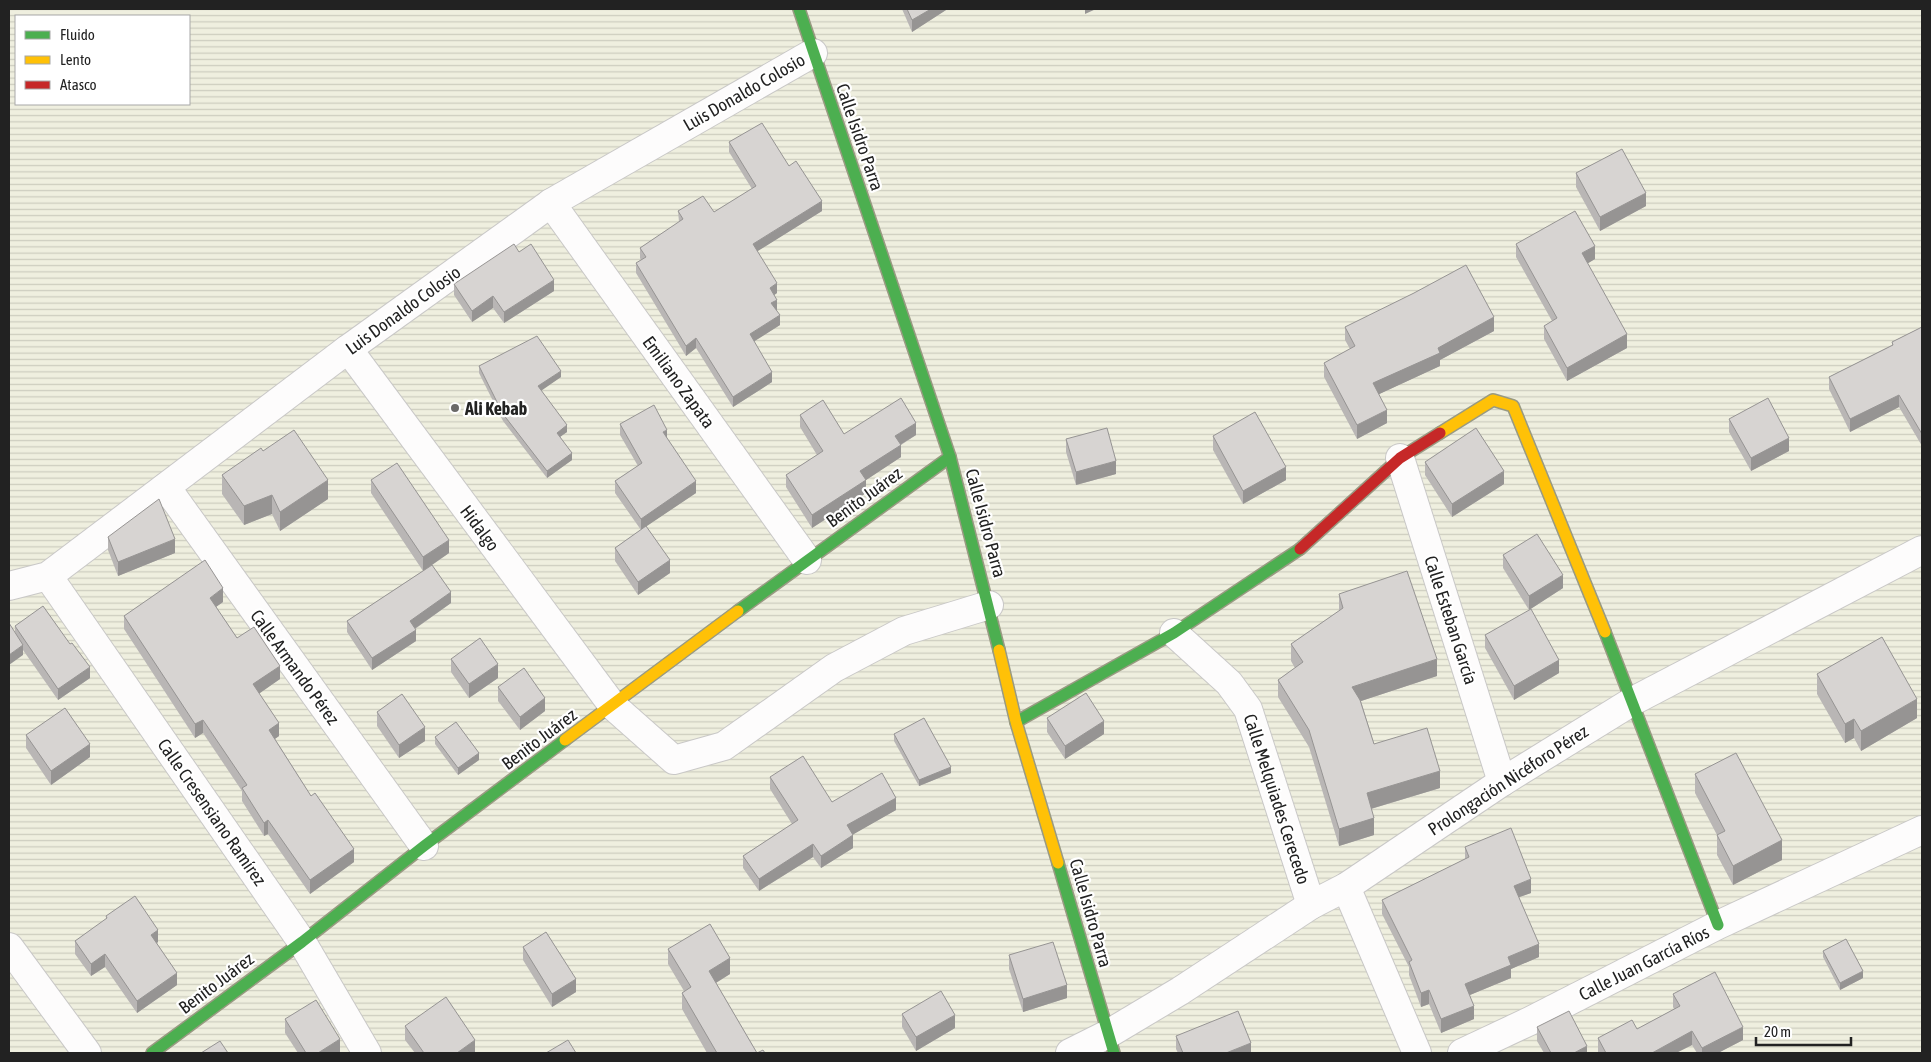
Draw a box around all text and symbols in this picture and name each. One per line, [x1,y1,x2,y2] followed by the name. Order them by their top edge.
[15,15,190,105] legend
[60,26,95,43] text: Fluido
[679,49,809,135] street label: Luis Donaldo Colosio
[60,51,91,68] text: Lento
[60,76,97,93] text: Atasco
[832,81,888,193] street label: Calle Isidro Parra
[341,261,465,359] street label: Luis Donaldo Colosio
[639,332,719,432] street label: Emiliano Zapata
[464,398,527,419] place label: Ali Kebab
[449,402,461,414] marker: Ali Kebab
[822,462,906,531] street label: Benito Juárez
[961,466,1011,580] street label: Calle Isidro Parra
[456,501,504,555] street label: Hidalgo
[1420,553,1482,687] street label: Calle Esteban García
[246,605,344,729] street label: Calle Armando Pérez
[497,704,581,774] street label: Benito Juárez
[1240,711,1314,887] street label: Calle Melquiades Cerecedo
[1424,720,1592,840] street label: Prolongación Nicéforo Pérez
[153,735,271,890] street label: Calle Cresensiano Ramírez
[1066,856,1116,970] street label: Calle Isidro Parra
[1575,921,1713,1005] street label: Calle Juan García Ríos
[174,948,258,1018] street label: Benito Juárez
[1756,1014,1851,1046] scale bar
[1764,1023,1791,1040] text: 20 m

